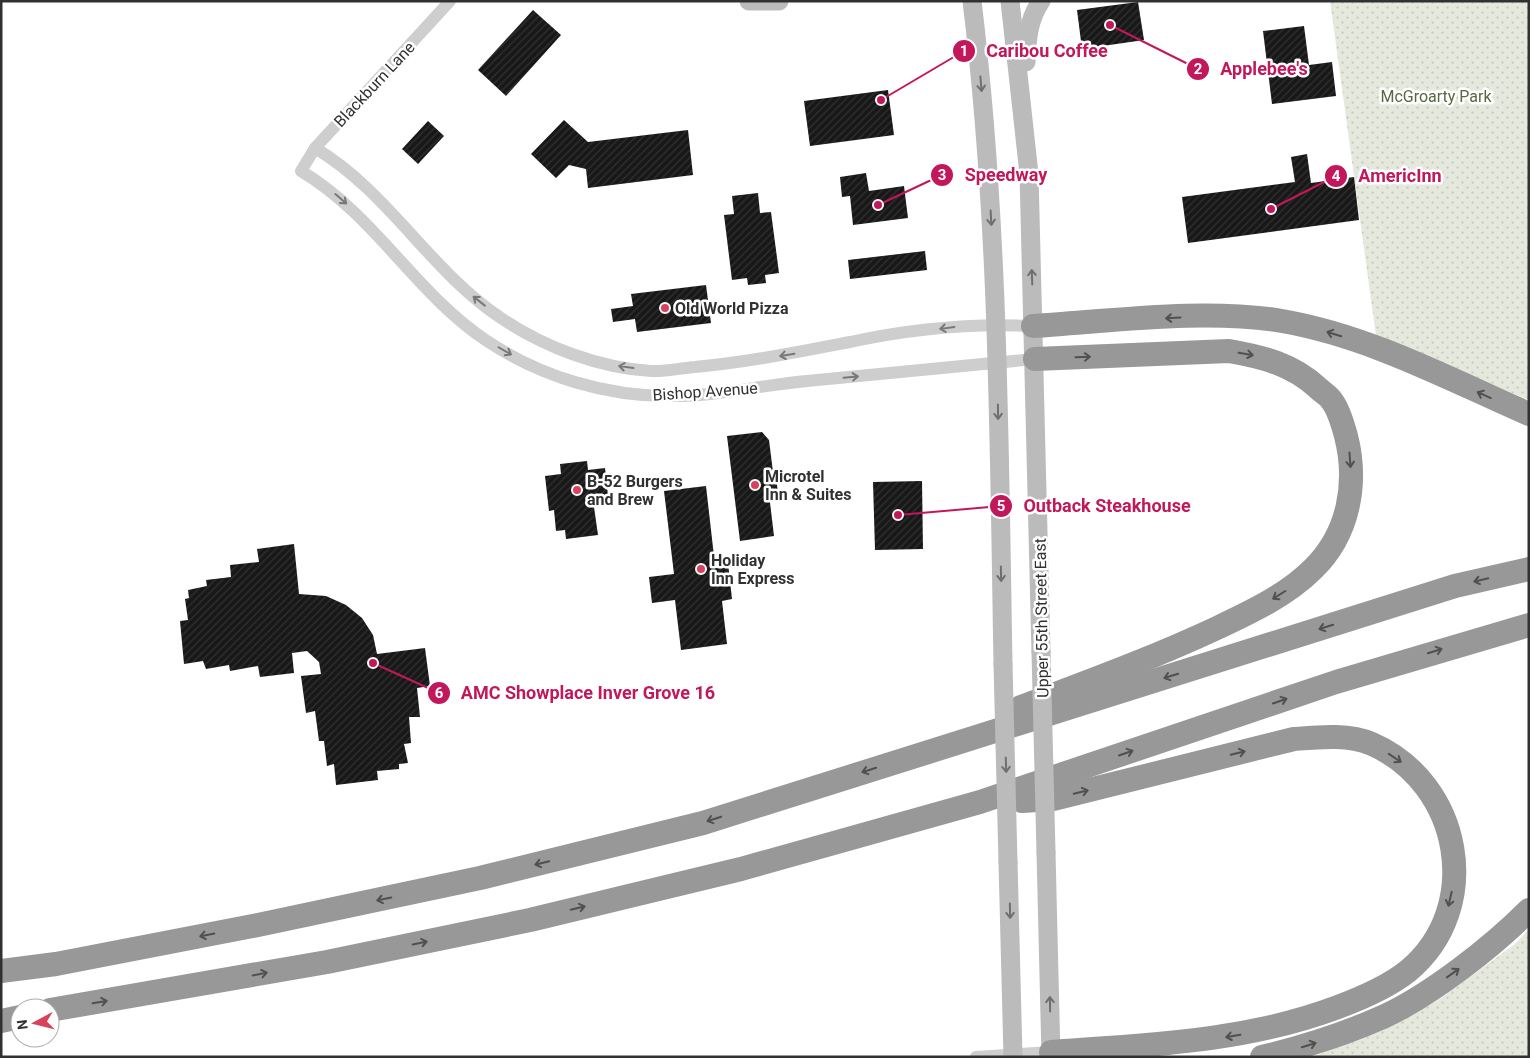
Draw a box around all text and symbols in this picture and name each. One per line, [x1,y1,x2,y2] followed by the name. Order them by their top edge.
[952,34,1118,67] callout: Caribou Coffee
[330,38,419,131] street label: Blackburn Lane
[986,40,1108,61] text: Caribou Coffee
[960,42,968,60] text: 1
[1185,53,1318,86] callout: Applebee's
[1220,58,1308,79] text: Applebee's
[1194,60,1203,78] text: 2
[977,76,986,92] one-way arrow
[1380,87,1492,106] park label: McGroarty Park
[929,158,1057,191] callout: Speedway
[1323,160,1451,193] callout: AmericInn
[965,164,1048,185] text: Speedway
[1358,165,1442,186] text: AmericInn
[938,166,946,184] text: 3
[1332,167,1341,185] text: 4
[334,193,347,205] one-way arrow
[987,209,996,225] one-way arrow
[1027,270,1037,286] one-way arrow
[473,296,486,307] one-way arrow
[675,299,789,318] place label: Old World Pizza
[659,302,671,314] marker: Old World Pizza
[1165,313,1181,322] one-way arrow
[939,323,955,333] one-way arrow
[1326,328,1342,338] one-way arrow
[497,347,511,357] one-way arrow
[1237,350,1253,360] one-way arrow
[779,351,795,361] one-way arrow
[1075,353,1091,362] one-way arrow
[618,362,634,372] one-way arrow
[842,372,858,382] one-way arrow
[652,378,758,405] street label: Bishop Avenue
[1477,389,1492,399] one-way arrow
[993,404,1003,420] one-way arrow
[1346,451,1355,467] one-way arrow
[765,467,851,504] place label: Microtel Inn & Suites
[587,472,683,509] place label: B-52 Burgers and Brew
[749,479,761,491] marker: Microtel Inn & Suites
[571,484,583,496] marker: B-52 Burgers and Brew
[989,489,1201,522] callout: Outback Steakhouse
[1023,495,1191,516] text: Outback Steakhouse
[997,497,1005,515] text: 5
[1031,538,1052,698] street label: Upper 55th Street East
[711,551,795,588] place label: Holiday Inn Express
[695,563,707,575] marker: Holiday Inn Express
[996,566,1006,582] one-way arrow
[1474,576,1490,585] one-way arrow
[1272,589,1286,600] one-way arrow
[1318,622,1334,632] one-way arrow
[1426,646,1442,656] one-way arrow
[1163,671,1179,681] one-way arrow
[426,676,726,709] callout: AMC Showplace Inver Grove 16
[461,682,715,703] text: AMC Showplace Inver Grove 16
[435,684,444,702] text: 6
[1272,695,1288,705] one-way arrow
[1118,748,1133,757] one-way arrow
[1230,748,1246,757] one-way arrow
[1387,753,1401,763] one-way arrow
[1001,757,1011,773] one-way arrow
[861,766,877,776] one-way arrow
[1072,787,1088,797] one-way arrow
[706,815,722,825] one-way arrow
[535,858,551,868] one-way arrow
[1445,890,1454,906] one-way arrow
[376,894,392,904] one-way arrow
[1005,902,1014,918] one-way arrow
[570,903,586,912] one-way arrow
[200,931,216,941] one-way arrow
[411,938,427,947] one-way arrow
[1446,968,1460,978] one-way arrow
[252,969,268,979] one-way arrow
[92,996,108,1006] one-way arrow
[1045,996,1055,1012] one-way arrow
[10,998,60,1048] north arrow
[14,1019,31,1030] text: N
[1225,1031,1241,1041] one-way arrow
[1300,1039,1316,1049] one-way arrow

